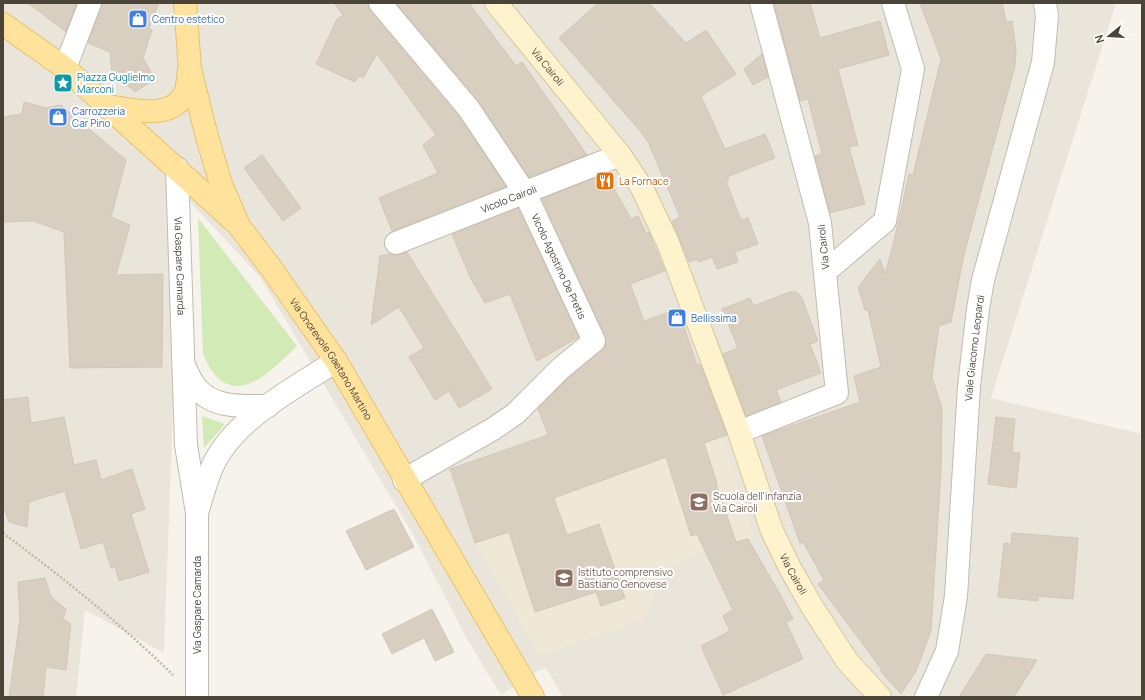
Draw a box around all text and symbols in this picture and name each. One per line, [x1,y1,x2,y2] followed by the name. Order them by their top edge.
[127,8,149,30] shop icon: Centro estetico
[152,12,225,26] place label: Centro estetico
[1089,16,1129,56] north arrow
[1091,33,1107,45] text: N
[528,45,567,88] street label: Via Cairoli
[77,70,155,96] place label: Piazza Guglielmo Marconi
[52,72,74,94] place icon: Piazza Guglielmo Marconi
[72,104,125,130] place label: Carrozzeria Car Pino
[47,106,69,128] shop icon: Carrozzeria Car Pino
[594,170,616,192] restaurant icon: La Fornace
[619,174,669,188] place label: La Fornace
[479,181,539,216] street label: Vicolo Cairoli
[528,211,590,321] street label: Vicolo Agostino De Pretis
[172,217,189,315] street label: Via Gaspare Camarda
[814,224,832,270] street label: Via Cairoli
[961,294,987,402] street label: Viale Giacomo Leopardi
[287,295,376,422] street label: Via Onorevole Gaetano Martino
[666,307,688,329] shop icon: Bellissima
[691,311,737,325] place label: Bellissima
[713,489,801,515] place label: Scuola dell'infanzia Via Cairoli
[688,491,710,513] school or university icon: Scuola dell'infanzia Via Cairoli
[777,551,811,597] street label: Via Cairoli
[190,556,204,654] street label: Via Gaspare Camarda
[578,565,673,591] place label: Istituto comprensivo Bastiano Genovese
[553,567,575,589] school or university icon: Istituto comprensivo Bastiano Genovese

